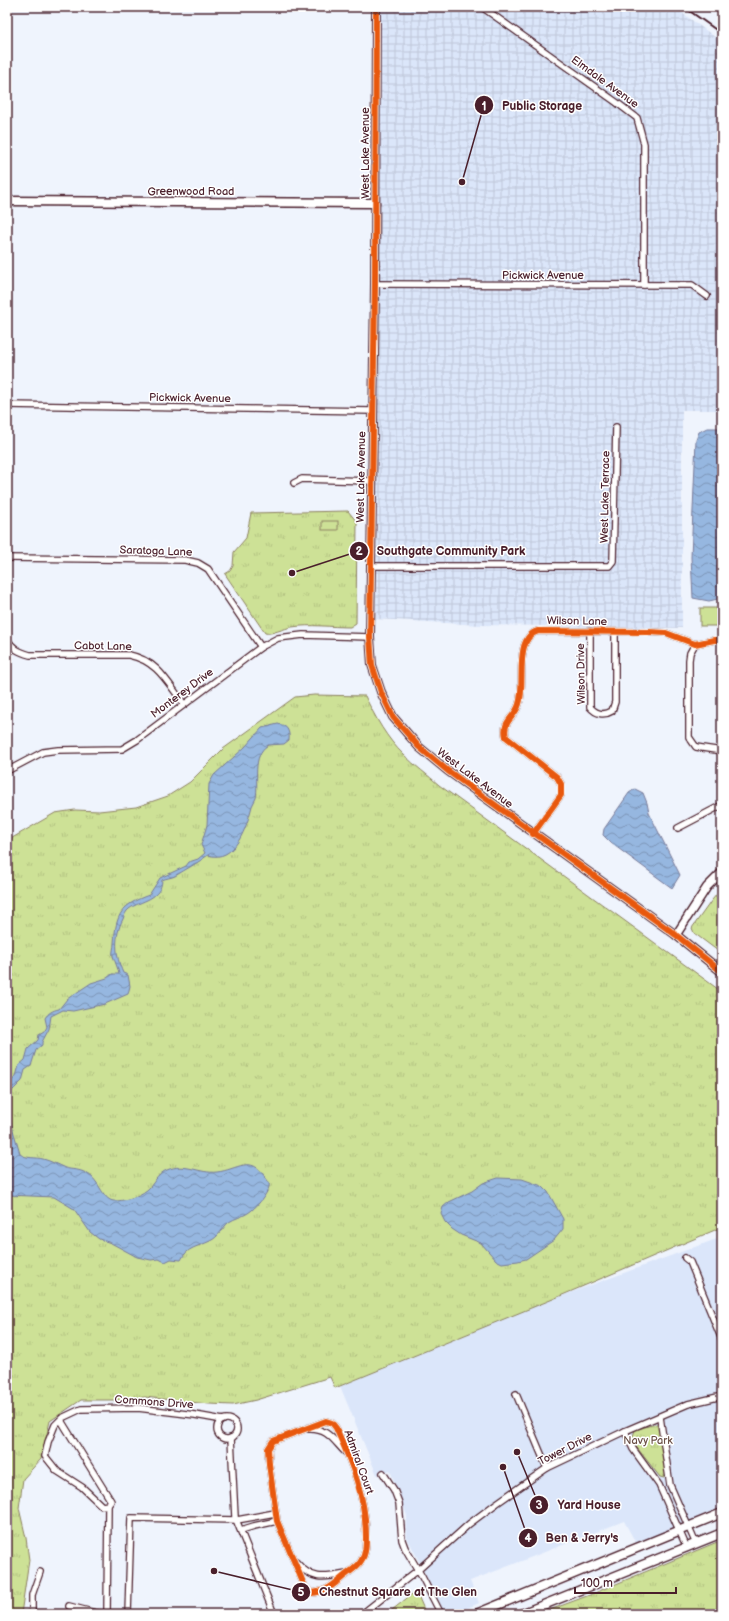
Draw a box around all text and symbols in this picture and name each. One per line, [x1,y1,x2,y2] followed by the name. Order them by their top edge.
[569,53,642,111] street label: Elmdale Avenue
[474,93,590,117] callout: Public Storage
[481,99,487,114] text: 1
[502,99,582,114] text: Public Storage
[359,107,372,199] street label: West Lake Avenue
[148,185,234,198] street label: Greenwood Road
[502,269,584,282] street label: Pickwick Avenue
[149,391,231,405] street label: Pickwick Avenue
[354,431,368,523] street label: West Lake Avenue
[598,450,612,543] street label: West Lake Terrace
[349,539,534,563] callout: Southgate Community Park
[119,543,193,559] street label: Saratoga Lane
[355,544,363,559] text: 2
[377,544,526,559] text: Southgate Community Park
[547,614,608,628] street label: Wilson Lane
[74,639,132,653] street label: Cabot Lane
[574,643,588,705] street label: Wilson Drive
[148,665,216,721] street label: Monterey Drive
[435,745,516,811] street label: West Lake Avenue
[114,1393,194,1411] street label: Commons Drive
[341,1428,377,1496] street label: Admiral Court
[536,1430,594,1468] street label: Tower Drive
[623,1434,673,1447] park label: Navy Park
[529,1493,629,1517] callout: Yard House
[535,1498,543,1513] text: 3
[557,1498,621,1513] text: Yard House
[518,1526,627,1550] callout: Ben & Jerry's
[524,1531,532,1546] text: 4
[546,1531,618,1546] text: Ben & Jerry's
[575,1569,676,1595] scale bar
[581,1576,613,1591] text: 100 m
[291,1580,485,1604] callout: Chestnut Square at The Glen
[298,1585,305,1600] text: 5
[319,1585,477,1600] text: Chestnut Square at The Glen

